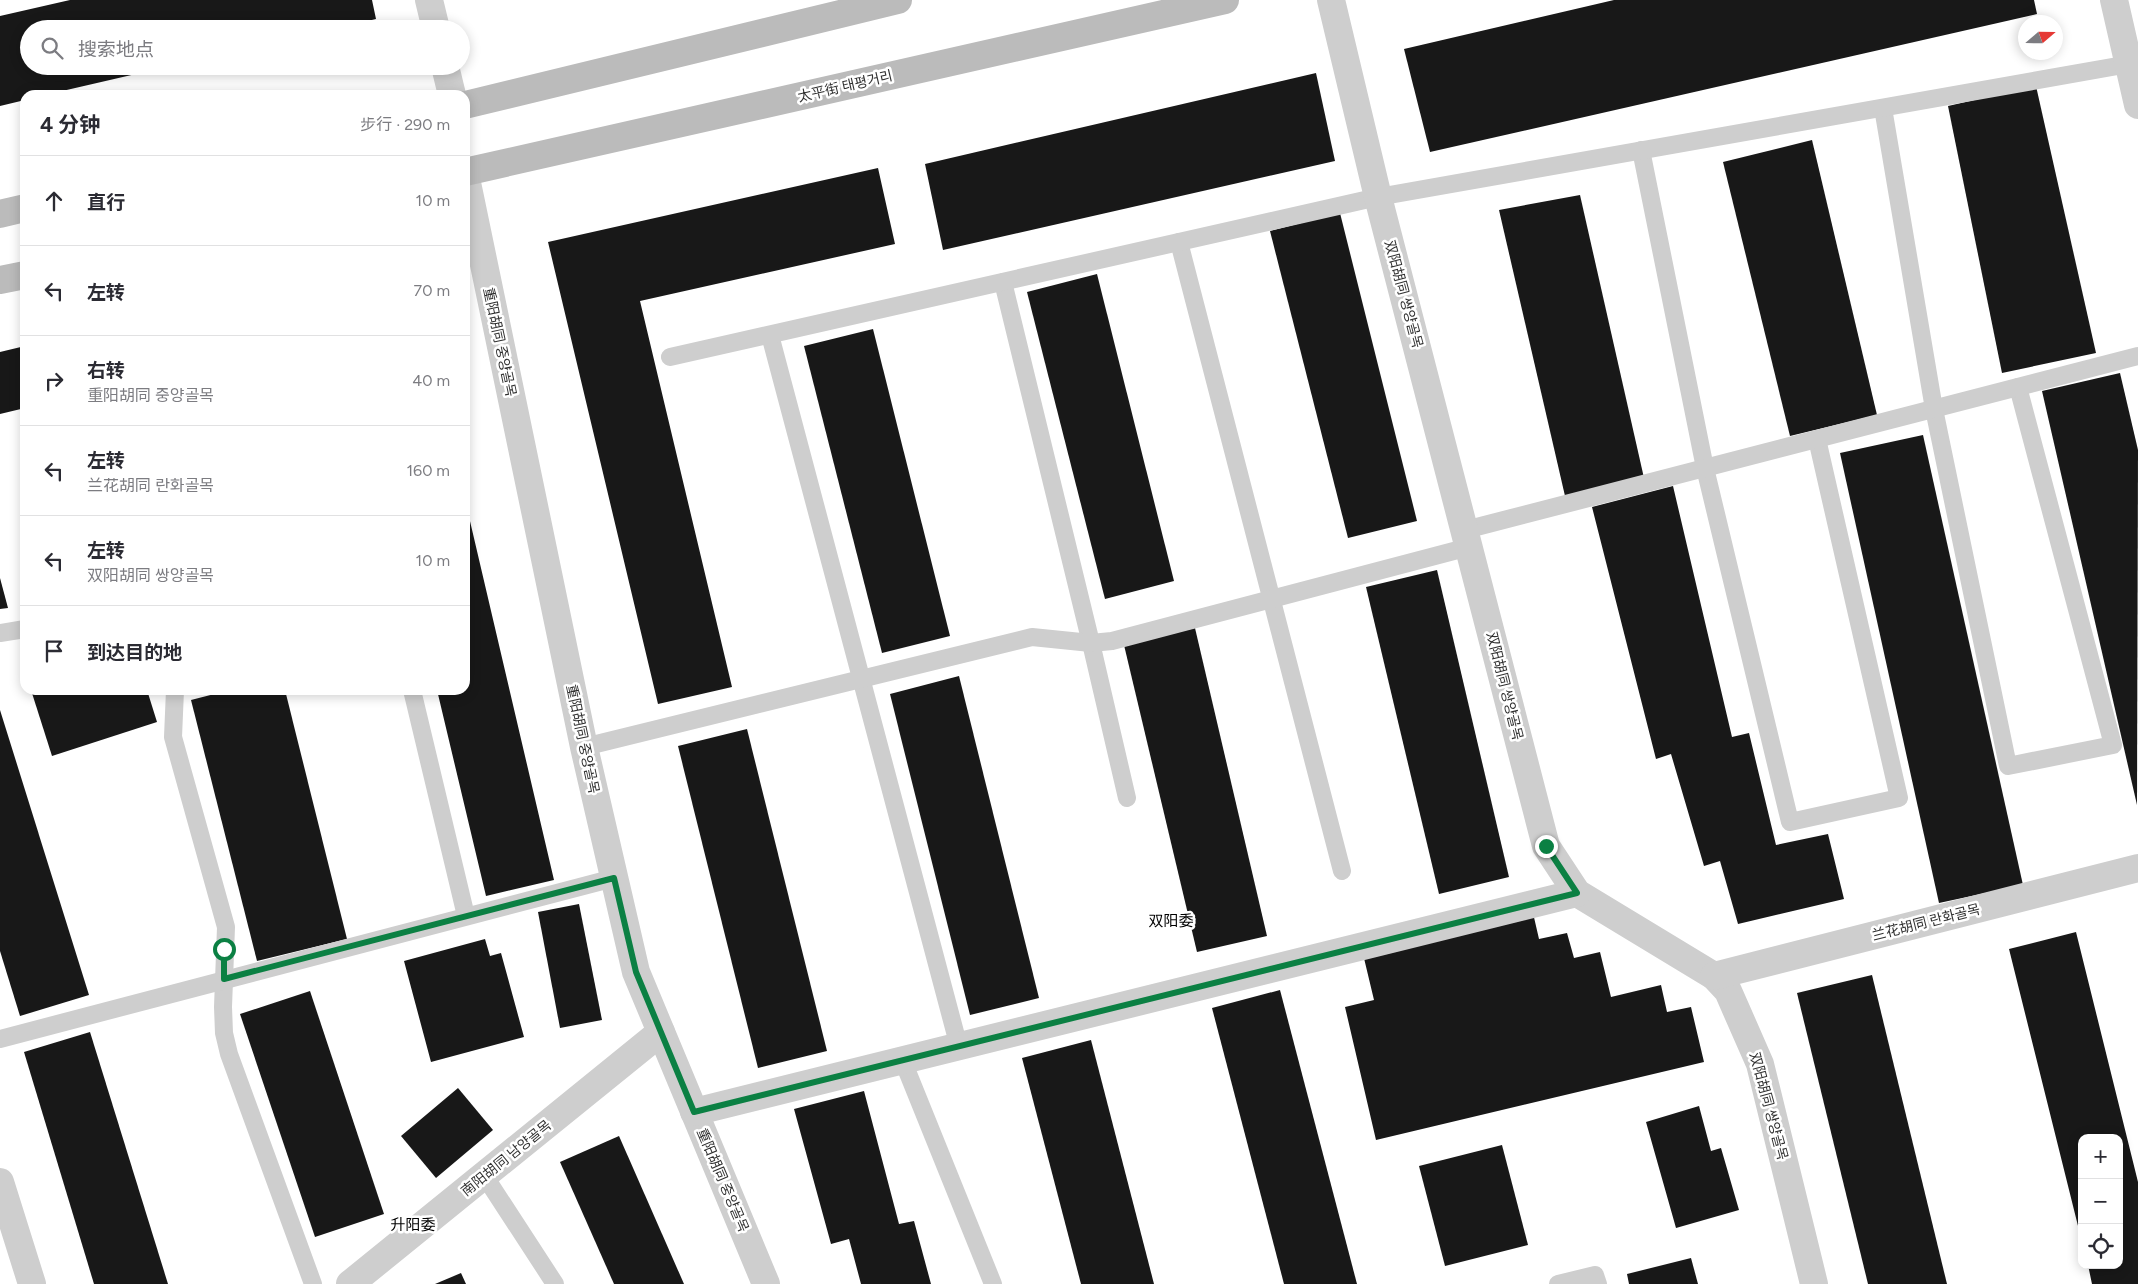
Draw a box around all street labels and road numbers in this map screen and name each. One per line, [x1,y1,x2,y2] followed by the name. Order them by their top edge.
[796,67,894,106] street label: 太平街 태평거리
[1381,238,1426,350] street label: 双阳胡同 쌍양골목
[480,286,519,398] street label: 重阳胡同 중양골목
[1483,630,1526,742] street label: 双阳胡同 쌍양골목
[563,683,602,795] street label: 重阳胡同 중양골목
[1870,901,1982,944] street label: 兰花胡同 란화골목
[1746,1050,1791,1162] street label: 双阳胡同 쌍양골목
[458,1117,555,1200] street label: 南阳胡同 남양골목
[693,1126,752,1235] street label: 重阳胡同 중양골목

